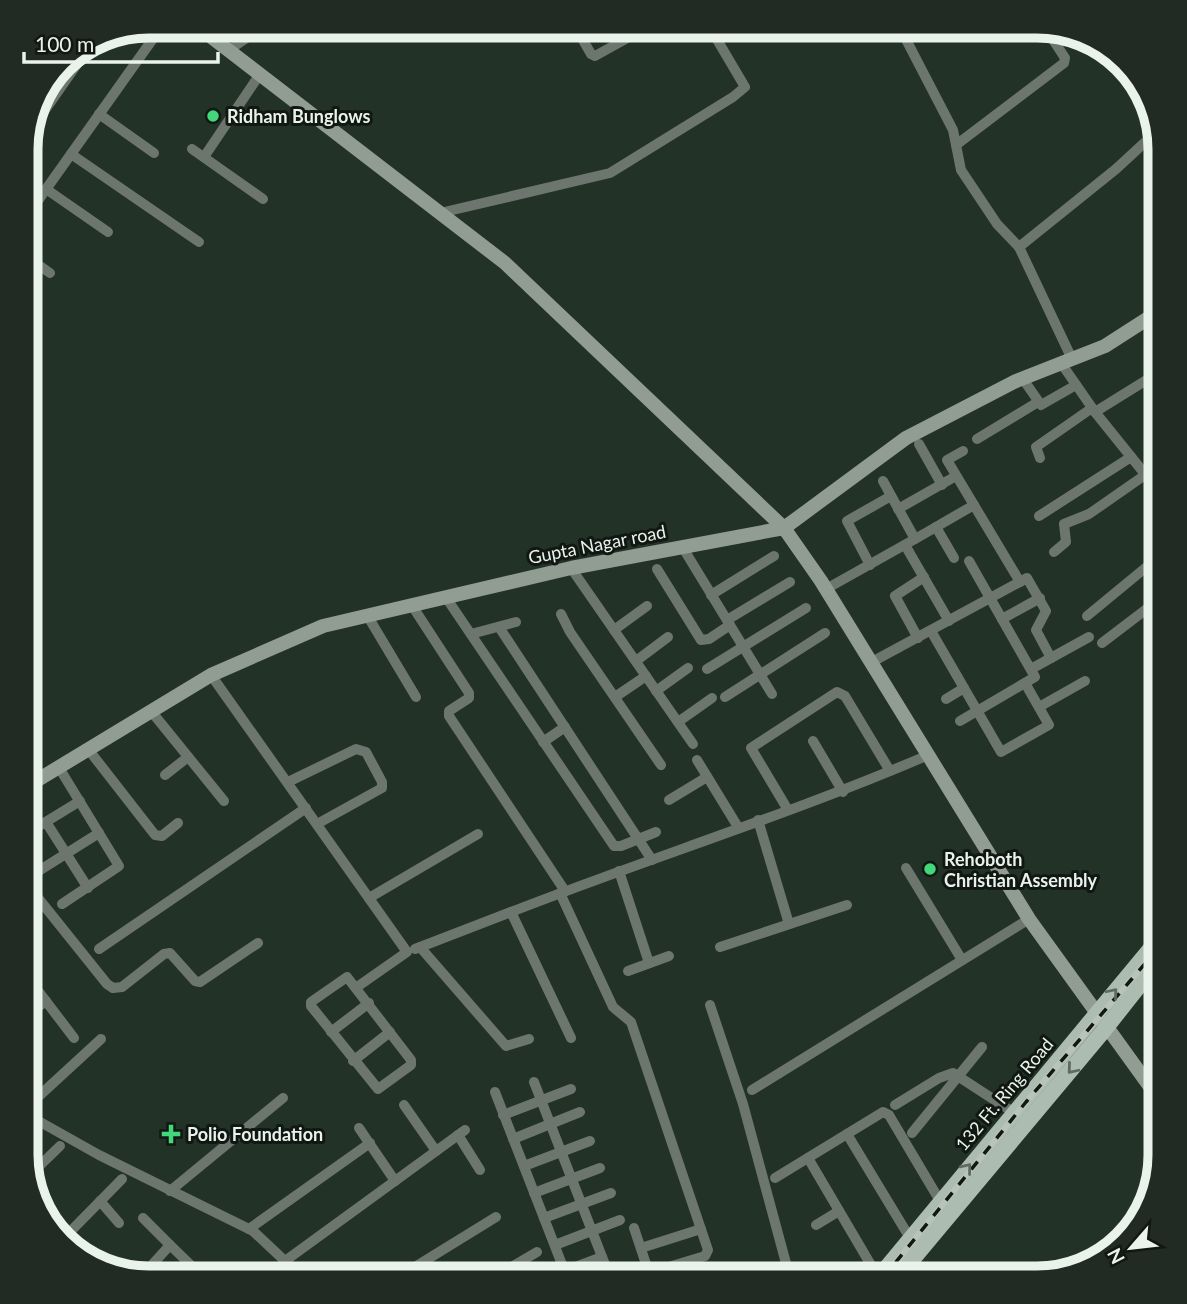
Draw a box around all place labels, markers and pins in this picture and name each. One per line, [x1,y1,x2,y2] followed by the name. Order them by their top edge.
[227,105,370,127] place label: Ridham Bunglows
[205,108,221,124] marker: Ridham Bunglows
[944,848,1098,891] place label: Rehoboth Christian Assembly
[922,861,938,877] marker: Rehoboth Christian Assembly
[187,1123,323,1145] place label: Polio Foundation
[161,1124,181,1144] marker: Polio Foundation

